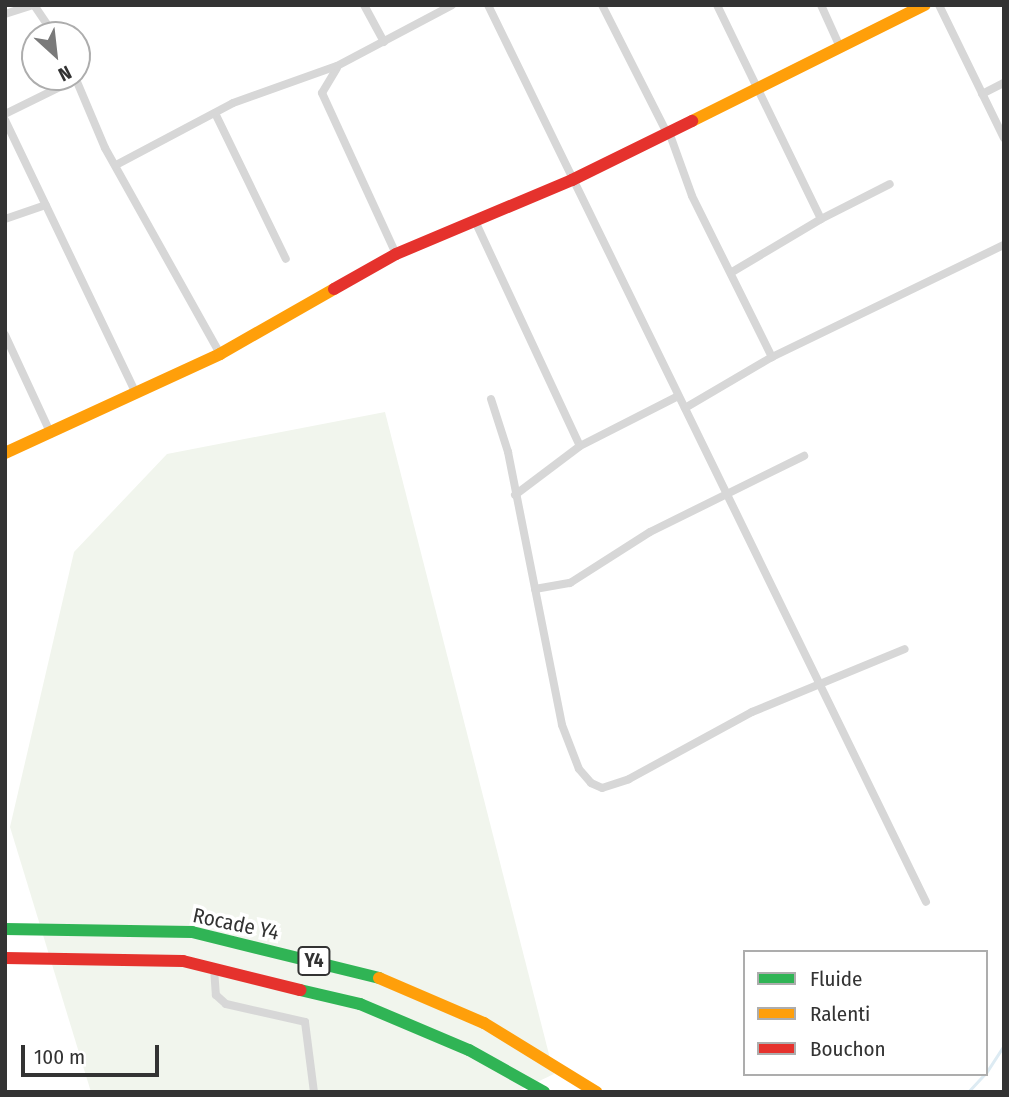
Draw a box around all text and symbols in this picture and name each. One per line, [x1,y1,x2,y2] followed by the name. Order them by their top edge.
[21,21,91,91] north arrow
[55,61,75,86] text: N
[191,903,281,945] street label: Rocade Y4
[296,945,332,976] road number: Y4
[743,950,988,1076] legend
[810,966,862,992] text: Fluide
[810,1001,870,1027] text: Ralenti
[24,1030,163,1074] scale bar
[810,1036,886,1062] text: Bouchon
[34,1044,85,1070] text: 100 m

